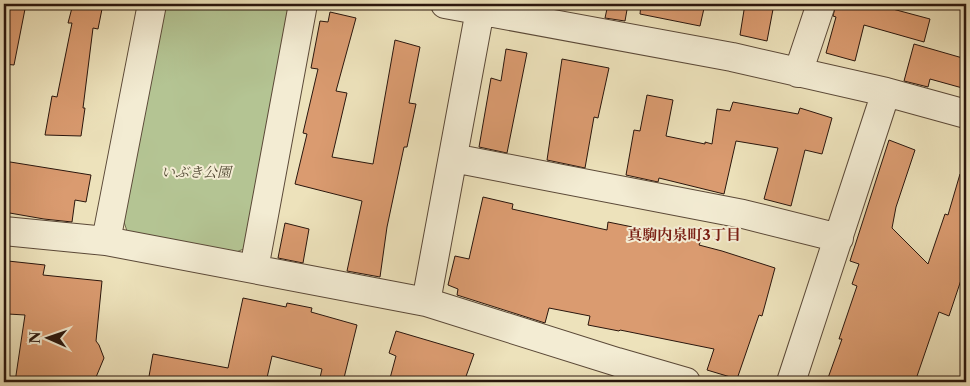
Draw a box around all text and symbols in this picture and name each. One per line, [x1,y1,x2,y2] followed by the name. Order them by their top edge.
[161,163,233,181] park label: いぶき公園
[627,225,741,244] district label: 真駒内泉町3丁目
[22,314,72,364] north arrow
[26,331,44,344] text: N

